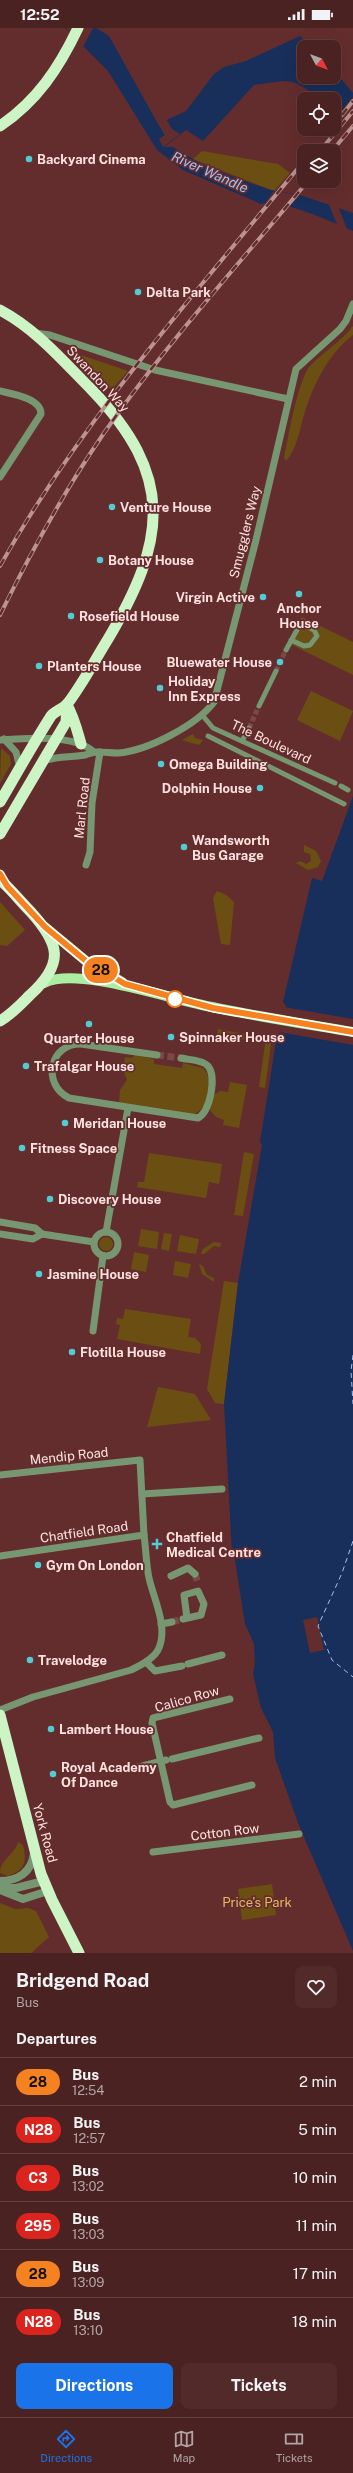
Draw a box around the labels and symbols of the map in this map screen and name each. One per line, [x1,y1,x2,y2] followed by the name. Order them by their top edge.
[297,40,341,84] north arrow
[169,148,251,196] water label: River Wandle
[37,152,146,167] place label: Backyard Cinema
[24,154,34,164] marker: Backyard Cinema
[146,285,211,300] place label: Delta Park
[133,287,143,297] marker: Delta Park
[64,343,132,415] street label: Swandon Way
[226,484,264,580] street label: Smugglers Way
[120,500,212,515] place label: Venture House
[107,502,117,512] marker: Venture House
[108,553,194,568] place label: Botany House
[95,555,105,565] marker: Botany House
[294,589,304,599] marker: Anchor House
[176,590,255,605] place label: Virgin Active
[258,592,268,602] marker: Virgin Active
[277,601,322,631] place label: Anchor House
[79,609,180,624] place label: Rosefield House
[66,611,76,621] marker: Rosefield House
[166,655,272,670] place label: Bluewater House
[275,657,285,667] marker: Bluewater House
[47,659,142,674] place label: Planters House
[34,661,44,671] marker: Planters House
[168,674,241,704] place label: Holiday Inn Express
[155,683,165,693] marker: Holiday Inn Express
[229,717,313,767] street label: The Boulevard
[169,757,267,772] place label: Omega Building
[156,759,166,769] marker: Omega Building
[71,777,93,839] street label: Marl Road
[162,781,252,796] place label: Dolphin House
[255,783,265,793] marker: Dolphin House
[192,833,270,863] place label: Wandsworth Bus Garage
[179,842,189,852] marker: Wandsworth Bus Garage
[83,957,119,983] line badge: 28
[166,990,184,1008] unlabelled marker
[84,1019,94,1029] marker: Quarter House
[179,1030,284,1045] place label: Spinnaker House
[44,1031,134,1046] place label: Quarter House
[166,1032,176,1042] marker: Spinnaker House
[34,1059,134,1074] place label: Trafalgar House
[21,1061,31,1071] marker: Trafalgar House
[73,1116,166,1131] place label: Meridan House
[60,1118,70,1128] marker: Meridan House
[30,1141,117,1156] place label: Fitness Space
[17,1143,27,1153] marker: Fitness Space
[58,1192,161,1207] place label: Discovery House
[45,1194,55,1204] marker: Discovery House
[47,1267,139,1282] place label: Jasmine House
[34,1269,44,1279] marker: Jasmine House
[80,1345,166,1360] place label: Flotilla House
[67,1347,77,1357] marker: Flotilla House
[29,1444,109,1468] street label: Mendip Road
[39,1518,129,1546] street label: Chatfield Road
[166,1530,261,1560] place label: Chatfield Medical Centre
[151,1538,163,1550] marker: Chatfield Medical Centre
[46,1558,144,1573] place label: Gym On London
[33,1560,43,1570] marker: Gym On London
[38,1653,107,1668] place label: Travelodge
[25,1655,35,1665] marker: Travelodge
[153,1683,221,1715] street label: Calico Row
[59,1722,154,1737] place label: Lambert House
[46,1724,56,1734] marker: Lambert House
[61,1760,157,1790] place label: Royal Academy Of Dance
[48,1769,58,1779] marker: Royal Academy Of Dance
[30,1802,60,1864] street label: York Road
[190,1820,260,1844] street label: Cotton Row
[222,1895,292,1910] park label: Price's Park

